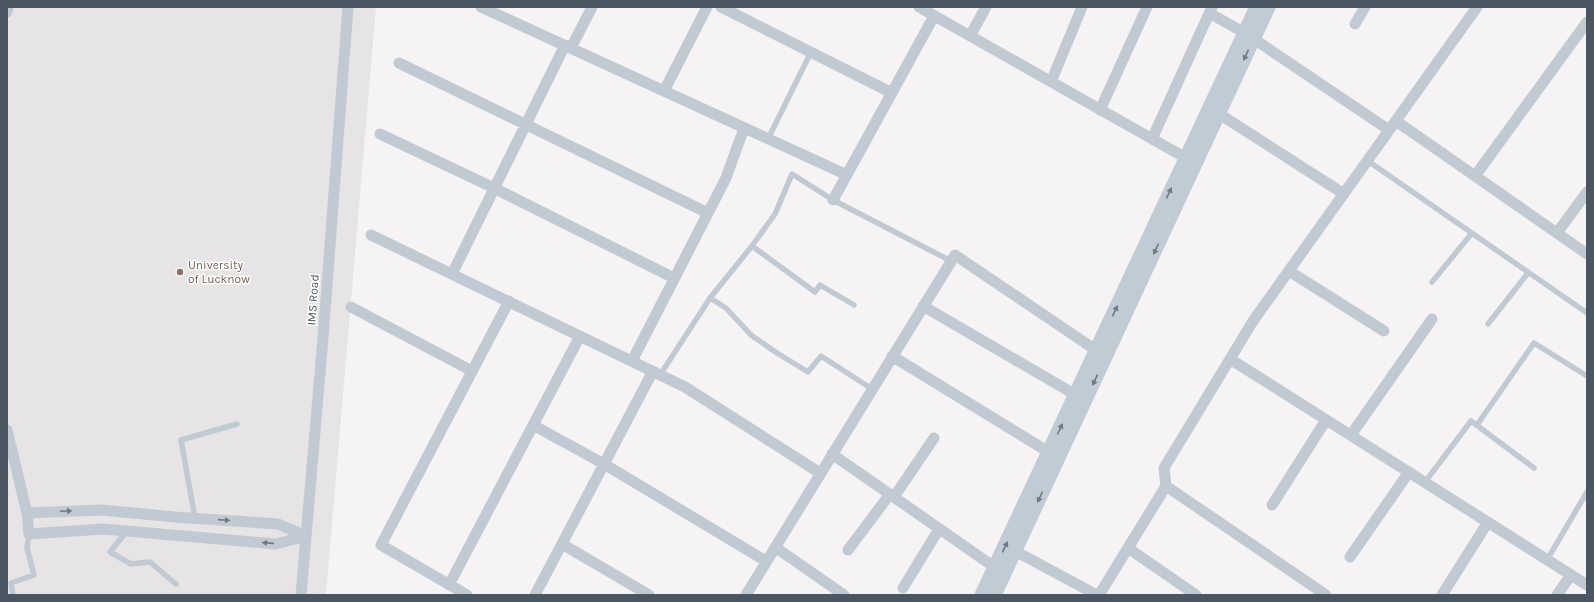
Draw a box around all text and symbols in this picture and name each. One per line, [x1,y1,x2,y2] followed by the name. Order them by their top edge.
[1243,49,1249,61] one-way arrow
[1166,188,1172,199] one-way arrow
[1152,243,1159,255] one-way arrow
[188,258,250,286] place label: University of Lucknow
[175,267,185,277] marker: University of Lucknow
[304,274,322,326] street label: IMS Road
[1112,306,1118,317] one-way arrow
[1092,374,1098,385] one-way arrow
[1057,424,1063,435] one-way arrow
[1037,492,1043,503] one-way arrow
[60,508,72,515] one-way arrow
[218,517,230,524] one-way arrow
[262,540,274,547] one-way arrow
[1002,541,1008,553] one-way arrow

